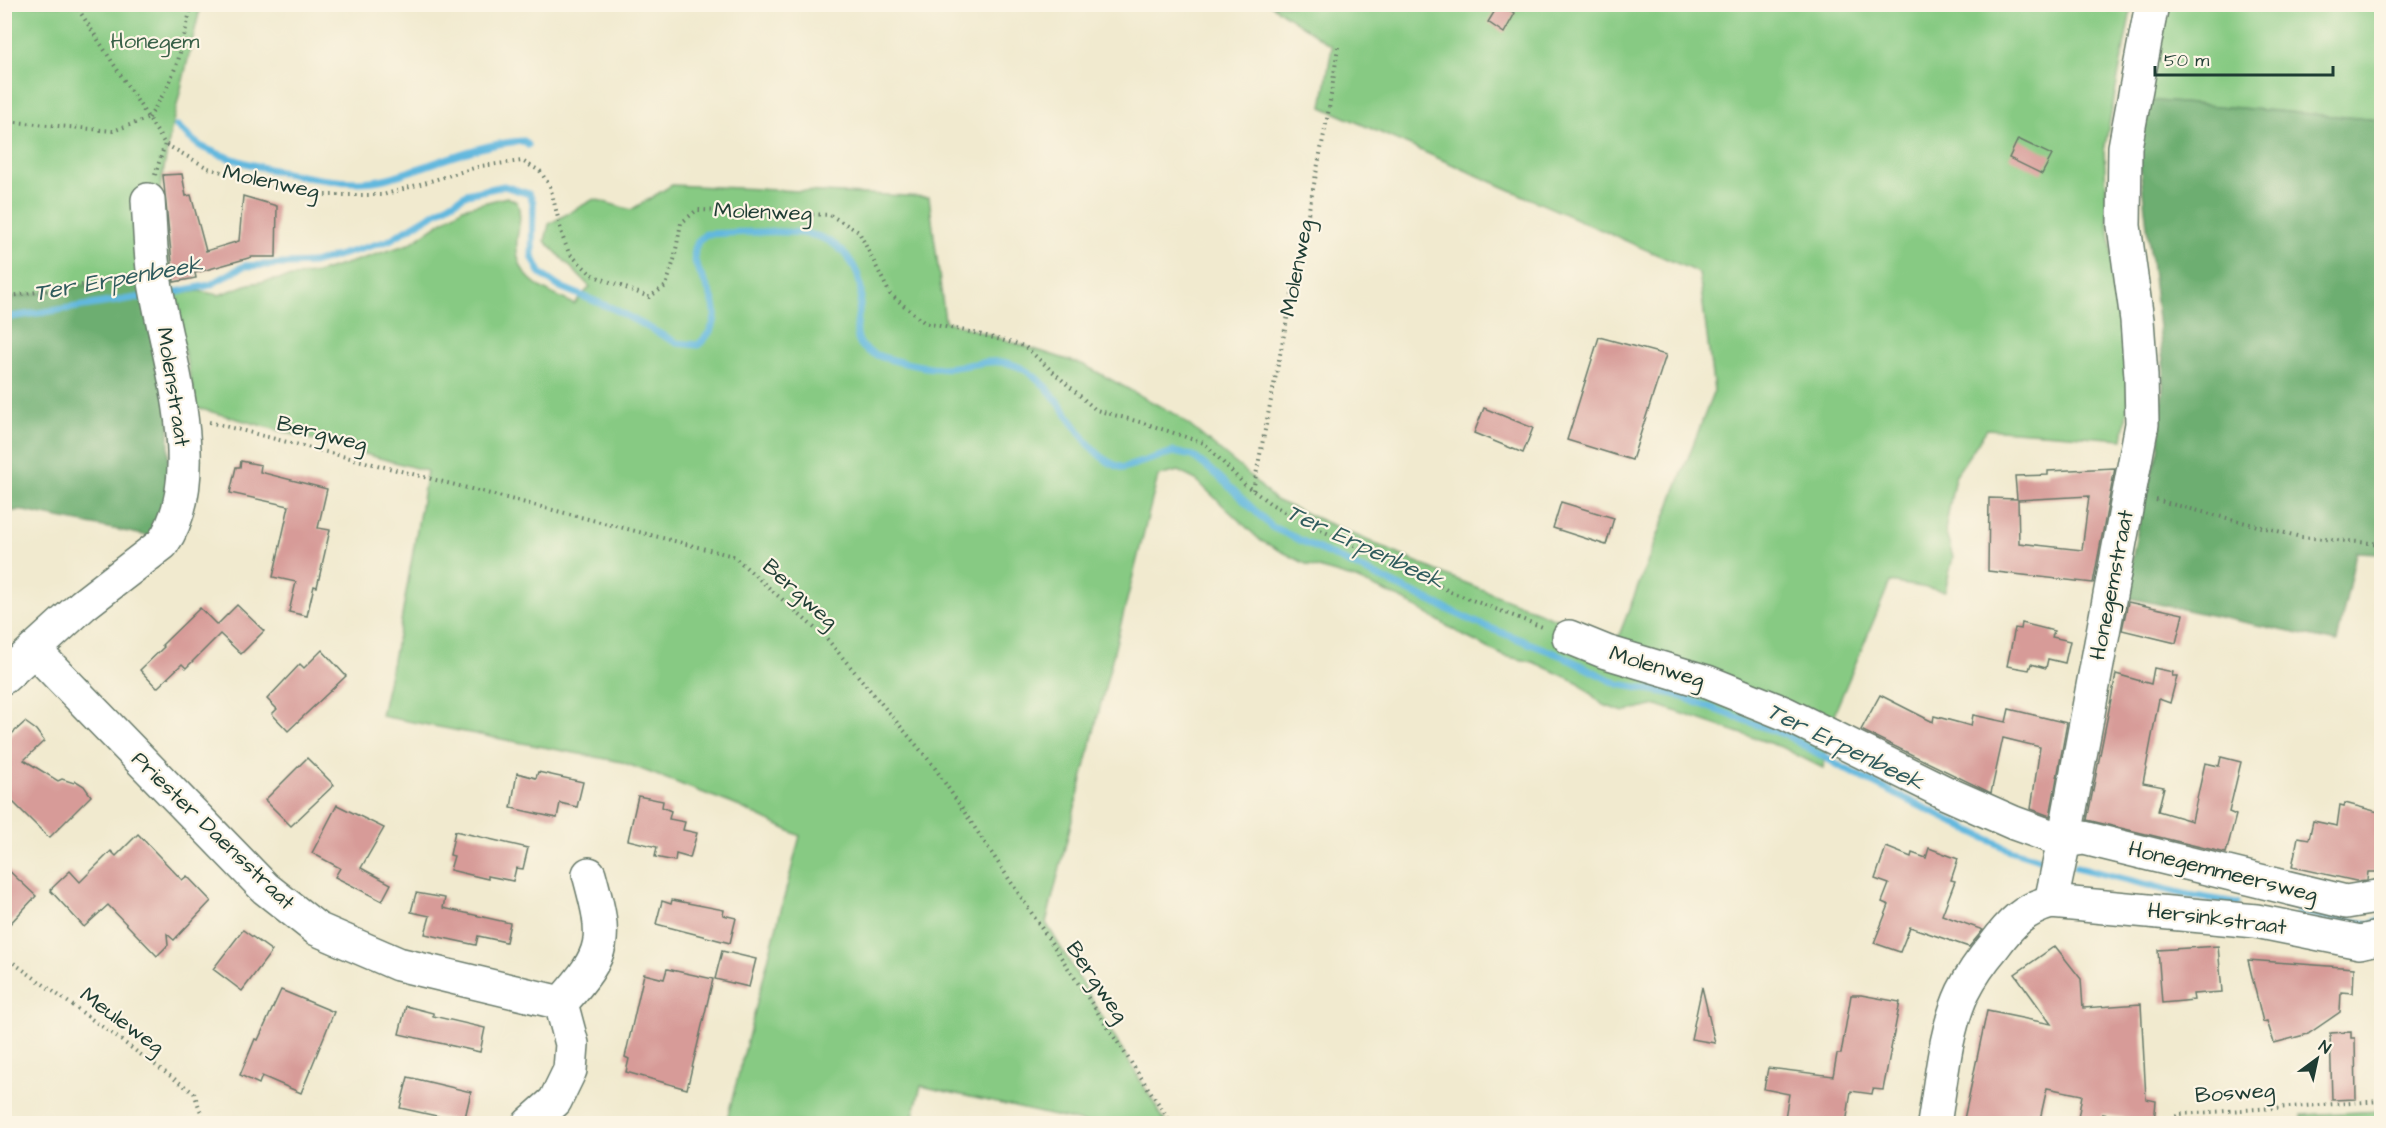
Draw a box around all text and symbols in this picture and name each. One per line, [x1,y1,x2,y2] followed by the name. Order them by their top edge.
[111,26,199,58] park label: Honegem
[2155,39,2334,77] scale bar
[2164,48,2209,73] text: 50 m
[220,157,322,208] street label: Molenweg
[713,195,812,230] street label: Molenweg
[1272,217,1323,319] street label: Molenweg
[31,247,206,311] water label: Ter Erpenbeek
[148,325,198,449] street label: Molenstraat
[273,408,370,461] street label: Bergweg
[1280,496,1451,599] water label: Ter Erpenbeek
[2082,507,2143,663] street label: Honegemstraat
[755,552,845,637] street label: Bergweg
[1605,638,1708,697] street label: Molenweg
[1761,694,1930,800] water label: Ter Erpenbeek
[124,744,302,918] street label: Priester Daensstraat
[2125,833,2321,911] street label: Honegemmeersweg
[2146,895,2288,943] street label: Hersinkstraat
[1058,935,1136,1029] street label: Bergweg
[73,980,171,1063] street label: Meuleweg
[2287,1029,2347,1089] north arrow
[2314,1035,2335,1059] text: N
[2194,1075,2276,1112] street label: Bosweg

